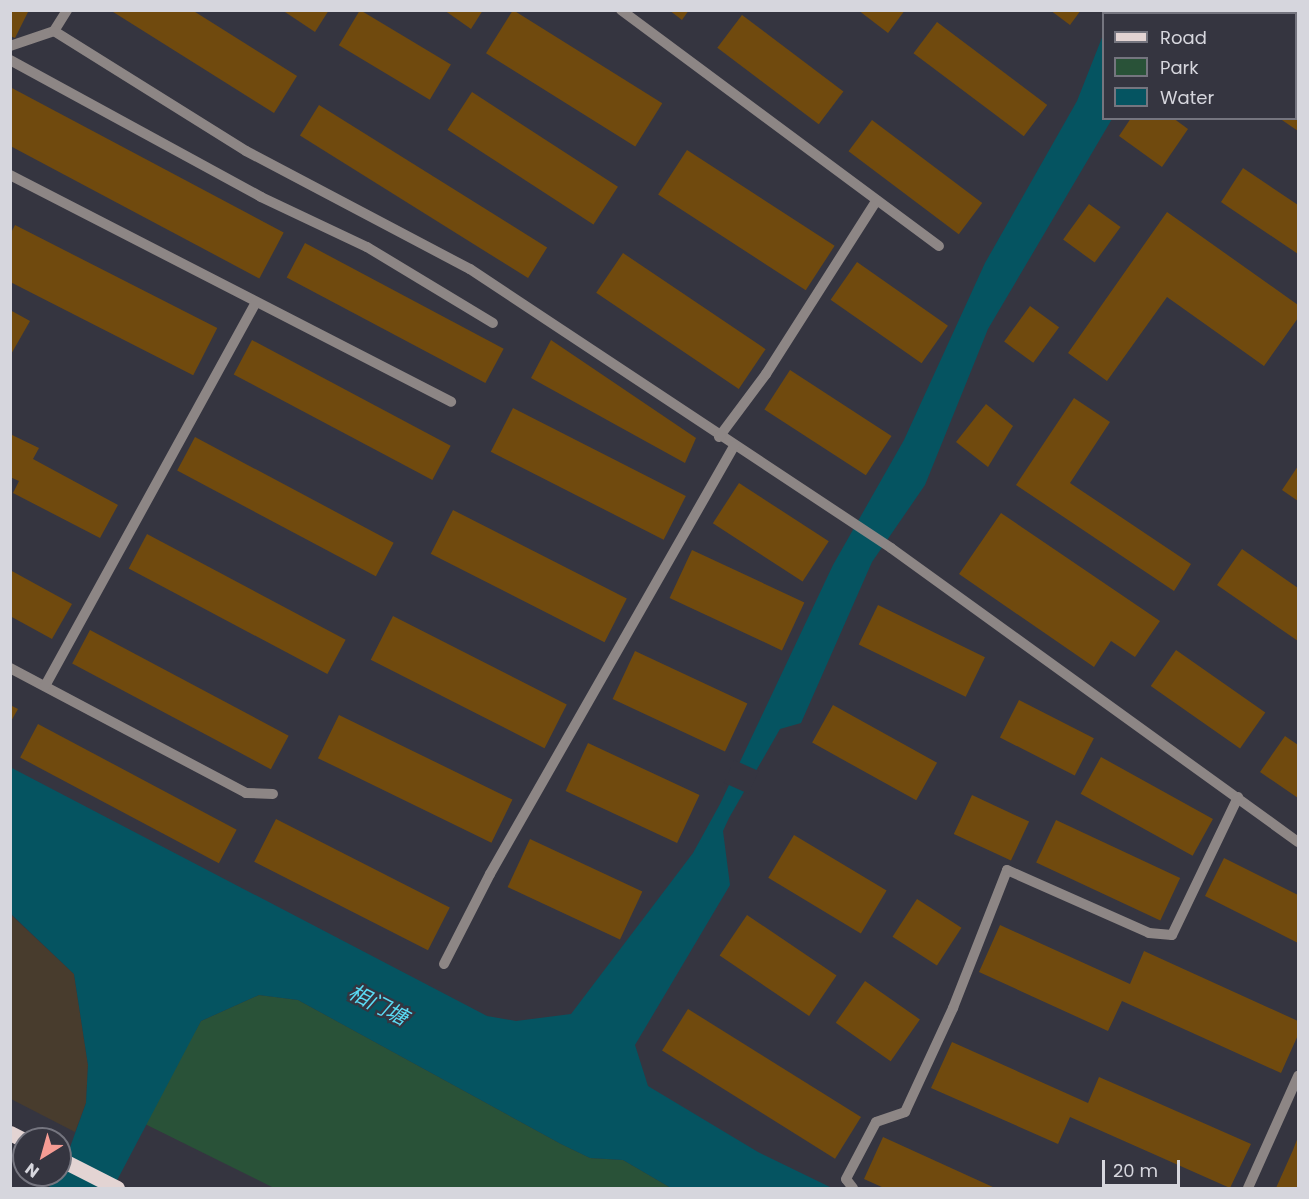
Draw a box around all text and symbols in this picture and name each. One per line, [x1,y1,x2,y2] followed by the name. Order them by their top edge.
[1102,12,1297,120] legend
[1160,25,1207,50] text: Road
[1160,55,1199,80] text: Park
[1160,85,1214,110] text: Water
[344,979,412,1031] water label: 相门塘
[12,1127,72,1187] north arrow
[1105,1148,1183,1186] scale bar
[20,1157,44,1183] text: N
[1113,1158,1158,1183] text: 20 m

